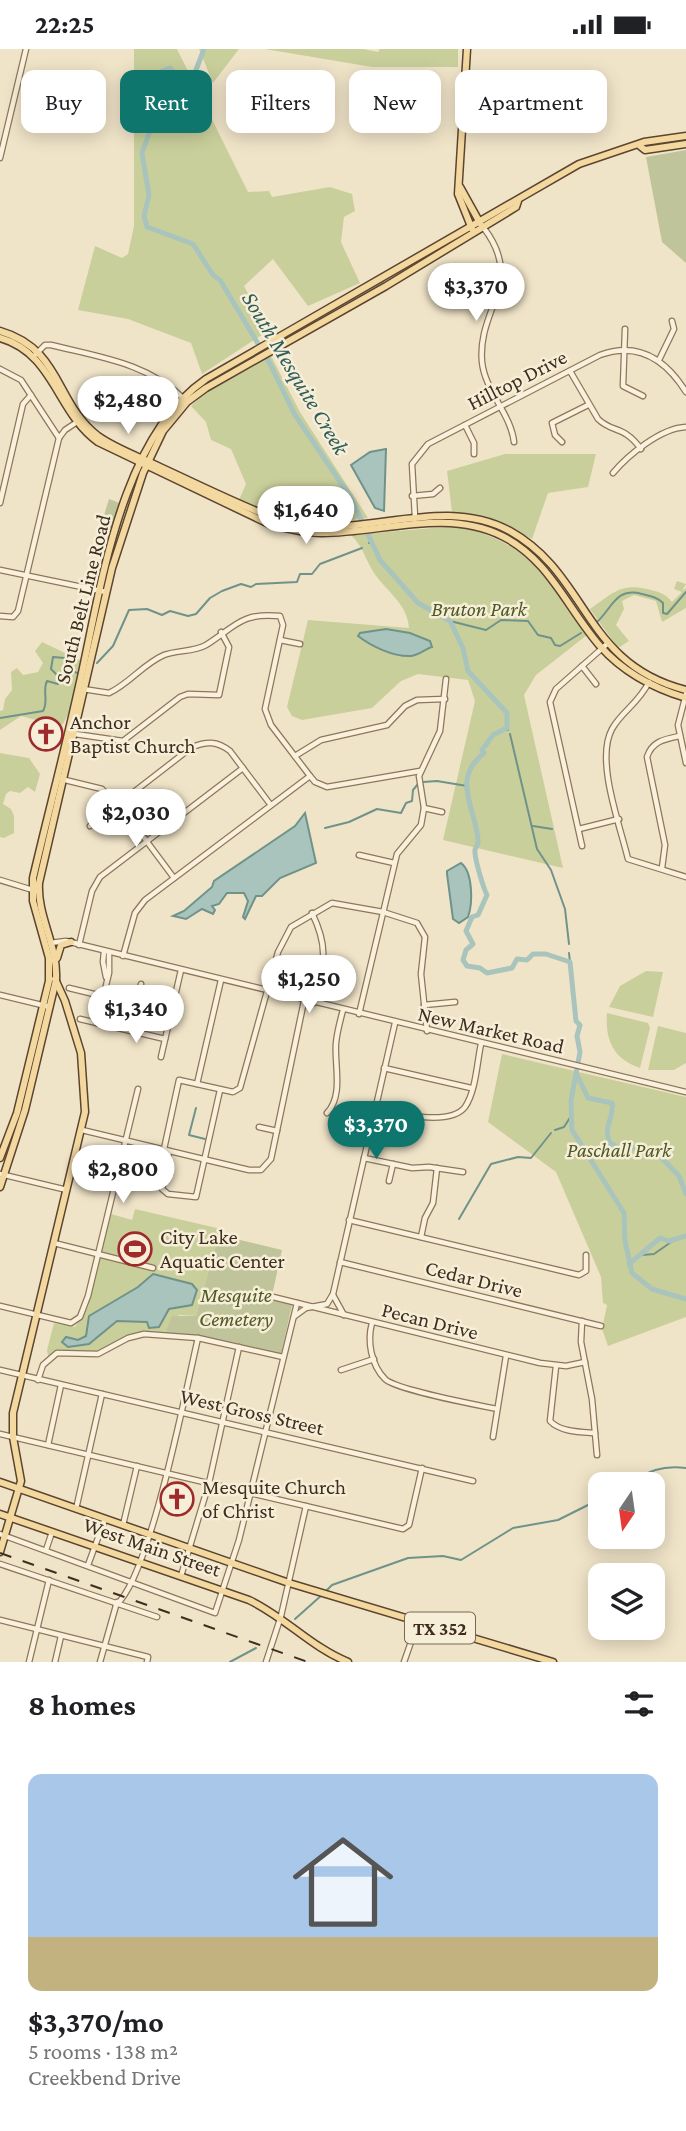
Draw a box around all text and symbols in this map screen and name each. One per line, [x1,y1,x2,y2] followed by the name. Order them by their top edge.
[35,10,94,39] text: 22:25
[21,70,106,133] chip: Buy
[120,70,212,133] chip: Rent
[226,70,335,133] chip: Filters
[349,70,441,133] chip: New
[455,70,607,133] chip: Apartment
[419,264,533,323] pin: $3,370
[444,273,508,299] text: $3,370
[237,287,355,460] water label: South Mesquite Creek
[463,345,571,415] street label: Hilltop Drive
[71,377,185,436] pin: $2,480
[93,386,163,412] text: $2,480
[249,487,363,546] pin: $1,640
[273,496,339,522] text: $1,640
[50,512,116,686] street label: South Belt Line Road
[431,597,528,621] park label: Bruton Park
[70,710,196,758] place label: Anchor Baptist Church
[27,715,65,753] church icon: Anchor Baptist Church
[79,789,193,849] pin: $2,030
[102,799,170,825] text: $2,030
[252,955,366,1015] pin: $1,250
[277,965,341,991] text: $1,250
[79,985,193,1045] pin: $1,340
[104,995,168,1021] text: $1,340
[416,1002,566,1058] street label: New Market Road
[319,1101,433,1161] pin: $3,370
[344,1111,408,1137] text: $3,370
[567,1138,672,1162] park label: Paschall Park
[66,1145,180,1205] pin: $2,800
[88,1155,158,1181] text: $2,800
[160,1225,285,1273] place label: City Lake Aquatic Center
[116,1230,154,1268] sports icon: City Lake Aquatic Center
[423,1255,525,1303] street label: Cedar Drive
[199,1283,273,1331] park label: Mesquite Cemetery
[379,1297,481,1345] street label: Pecan Drive
[178,1384,327,1440] street label: West Gross Street
[588,1472,665,1549] north arrow
[588,1472,665,1640] map controls
[202,1475,346,1523] place label: Mesquite Church of Christ
[158,1480,196,1518] church icon: Mesquite Church of Christ
[80,1512,225,1582] street label: West Main Street
[588,1563,665,1640] button: layers
[405,1613,475,1644] road number: TX 352
[620,1685,658,1723] icon: filters
[28,1688,136,1721] text: 8 homes
[280,1819,406,1945] icon: home
[28,2005,164,2038] text: $3,370/mo
[28,2038,178,2064] text: 5 rooms · 138 m²
[28,2064,181,2090] text: Creekbend Drive

